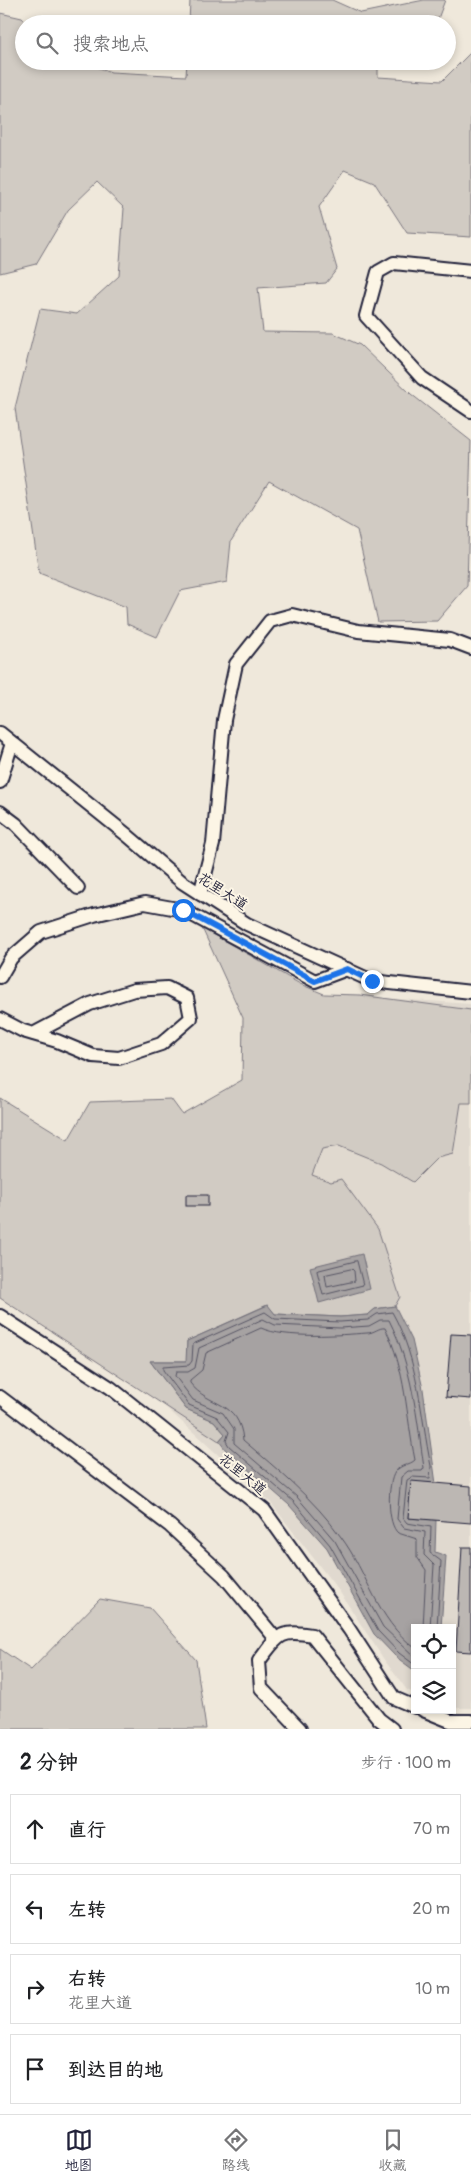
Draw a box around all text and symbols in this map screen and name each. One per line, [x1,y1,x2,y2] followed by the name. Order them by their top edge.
[15,15,456,70] search box
[33,29,61,57] icon: search
[73,32,149,56] text: 搜索地点
[195,869,251,914] street label: 花里大道
[172,899,195,922] route start
[361,970,384,993] route end
[216,1450,270,1499] street label: 花里大道
[411,1624,456,1714] map controls
[411,1624,456,1669] button: locate
[411,1669,456,1714] button: layers
[20,1749,78,1776] text: 2 分钟
[361,1753,451,1773] text: 步行 · 100 m
[21,1815,49,1843] icon: ahead
[68,1818,106,1842] text: 直行
[413,1819,450,1839] text: 70 m
[21,1895,49,1923] icon: left
[68,1898,106,1922] text: 左转
[412,1899,450,1919] text: 20 m
[68,1967,106,1991] text: 右转
[21,1975,49,2003] icon: right
[415,1979,450,1999] text: 10 m
[68,1993,132,2013] text: 花里大道
[21,2055,49,2083] icon: arrive
[68,2058,163,2082] text: 到达目的地
[65,2126,93,2174] tab: 地图
[222,2126,250,2174] tab: 路线
[379,2126,407,2174] tab: 收藏

